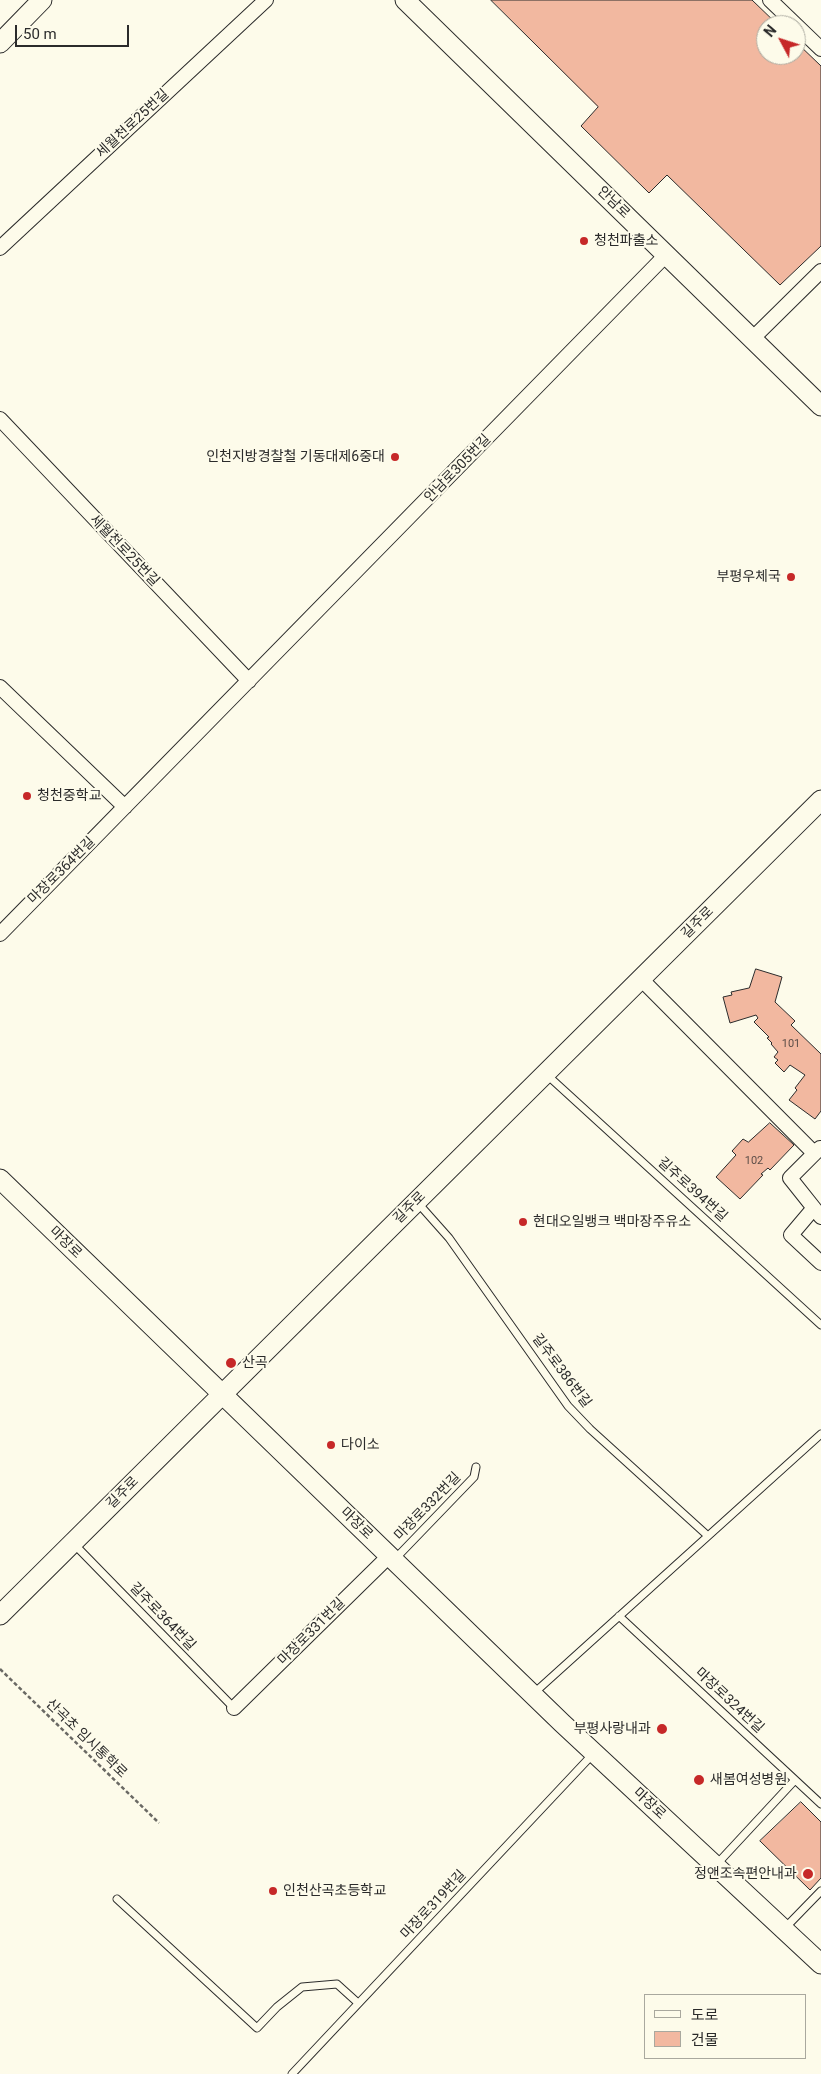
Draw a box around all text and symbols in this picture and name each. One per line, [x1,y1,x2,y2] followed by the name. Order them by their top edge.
[18,15,131,47] scale bar
[756,15,806,65] north arrow
[761,22,780,40] text: N
[23,25,57,43] text: 50 m
[93,86,173,162] street label: 세월천로25번길
[593,184,633,222] street label: 안남로
[594,233,658,249] place label: 청천파출소
[578,235,590,247] marker: 청천파출소
[421,432,495,506] street label: 안남로305번길
[206,449,385,465] place label: 인천지방경찰철 기동대제6중대
[389,451,401,463] marker: 인천지방경찰철 기동대제6중대
[86,512,162,590] street label: 세월천로25번길
[717,569,781,585] place label: 부평우체국
[785,571,797,583] marker: 부평우체국
[37,788,101,804] place label: 청천중학교
[21,790,33,802] marker: 청천중학교
[25,834,99,908] street label: 마장로364번길
[678,903,718,943] street label: 길주로
[782,1037,800,1051] house number: 101
[654,1154,730,1226] street label: 길주로394번길
[745,1154,763,1168] house number: 102
[390,1188,430,1228] street label: 길주로
[533,1214,691,1230] place label: 현대오일뱅크 백마장주유소
[517,1216,529,1228] marker: 현대오일뱅크 백마장주유소
[45,1224,85,1262] street label: 마장로
[528,1331,594,1411] street label: 길주로386번길
[242,1355,268,1371] place label: 산곡
[224,1356,238,1370] marker: 산곡
[341,1437,380,1453] place label: 다이소
[325,1439,337,1451] marker: 다이소
[391,1470,465,1544] street label: 마장로332번길
[103,1473,143,1513] street label: 길주로
[336,1505,376,1543] street label: 마장로
[125,1580,199,1654] street label: 길주로364번길
[275,1595,349,1669] street label: 마장로331번길
[691,1665,767,1737] street label: 마장로324번길
[42,1696,130,1782] street label: 산곡초 임시통학로
[574,1721,651,1737] place label: 부평사랑내과
[655,1722,669,1736] marker: 부평사랑내과
[710,1772,787,1788] place label: 새봄여성병원
[692,1773,706,1787] marker: 새봄여성병원
[629,1785,669,1823] street label: 마장로
[694,1866,797,1882] place label: 정앤조속편안내과
[398,1867,470,1943] street label: 마장로319번길
[801,1867,815,1881] marker: 정앤조속편안내과
[283,1883,386,1899] place label: 인천산곡초등학교
[267,1885,279,1897] marker: 인천산곡초등학교
[644,1994,806,2059] legend
[691,2006,719,2024] text: 도로
[691,2031,719,2049] text: 건물

